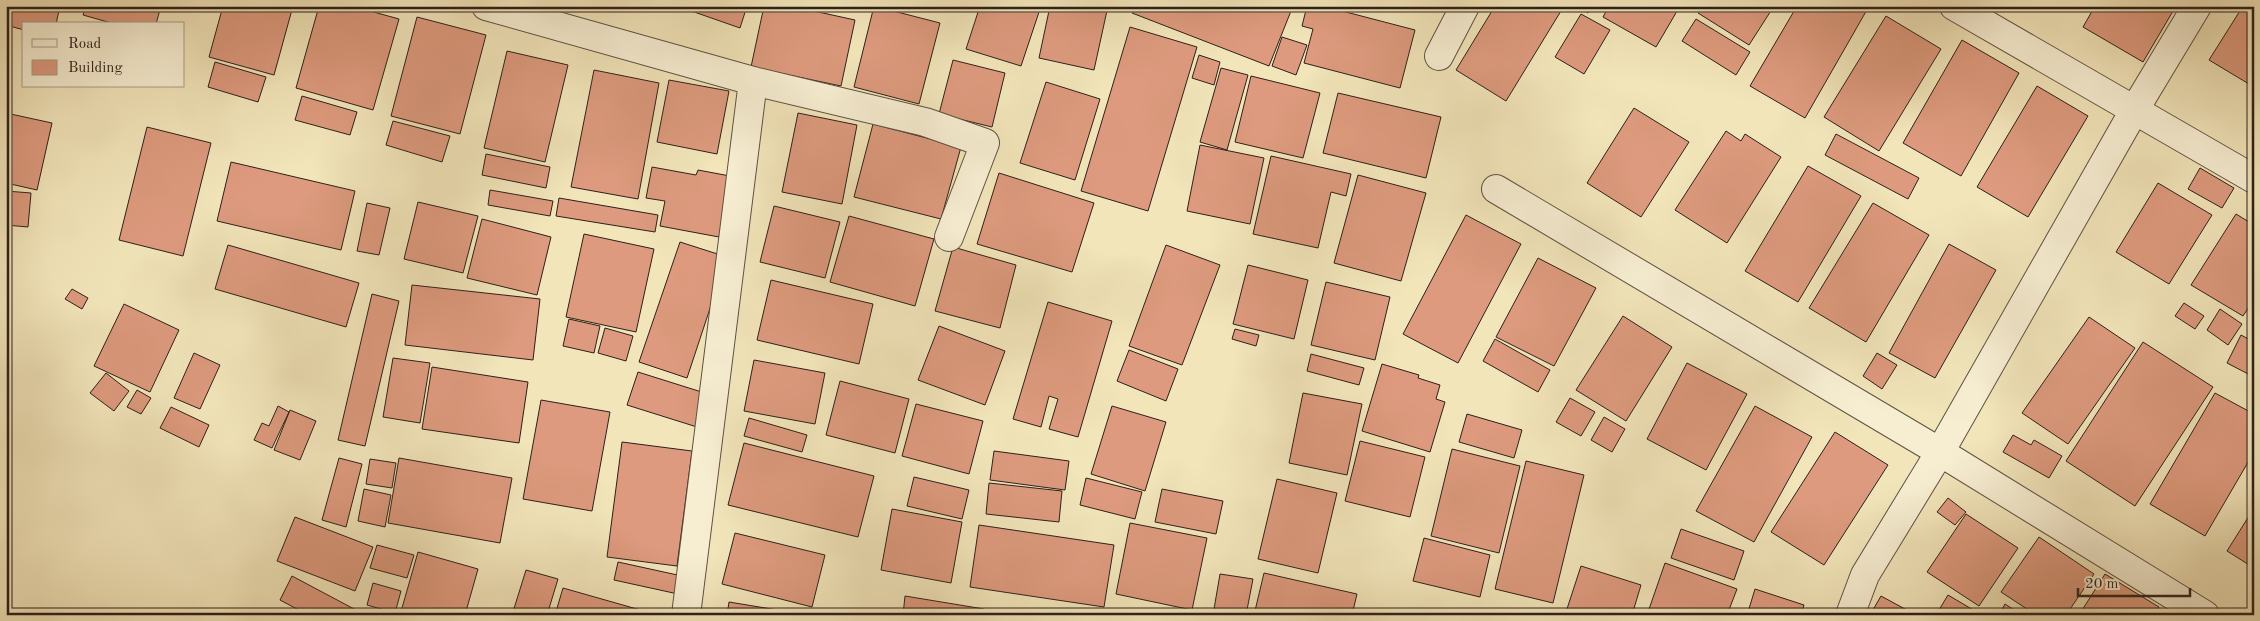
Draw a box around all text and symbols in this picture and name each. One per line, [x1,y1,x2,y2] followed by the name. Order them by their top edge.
[22,22,185,88] legend
[68,37,102,52] text: Road
[68,61,123,76] text: Building
[2078,566,2190,598] scale bar
[2085,577,2119,592] text: 20 m

